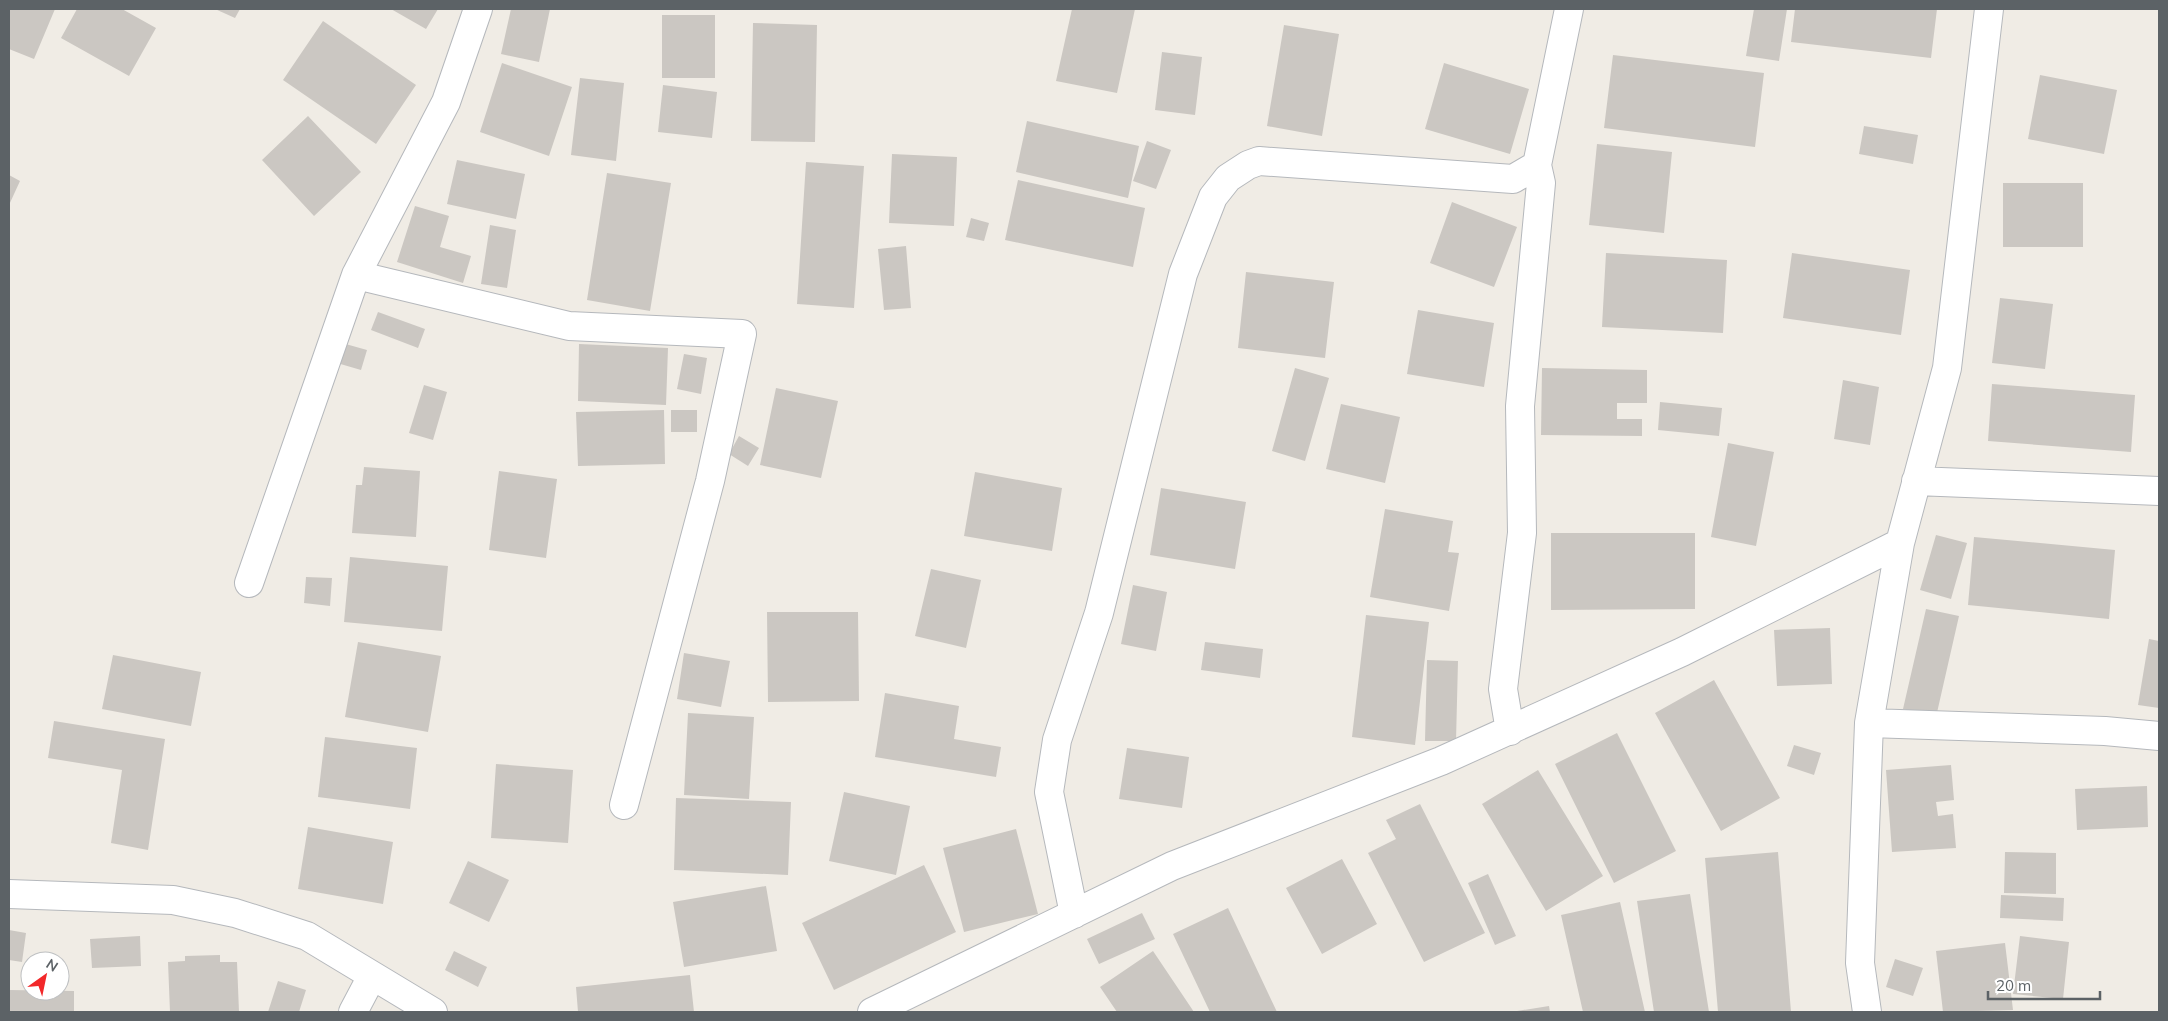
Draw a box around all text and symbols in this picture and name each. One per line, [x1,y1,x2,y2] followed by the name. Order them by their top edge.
[20,951,70,1001] north arrow
[43,955,61,976] text: N
[1988,968,2100,1000] scale bar
[1996,976,2031,995] text: 20 m

